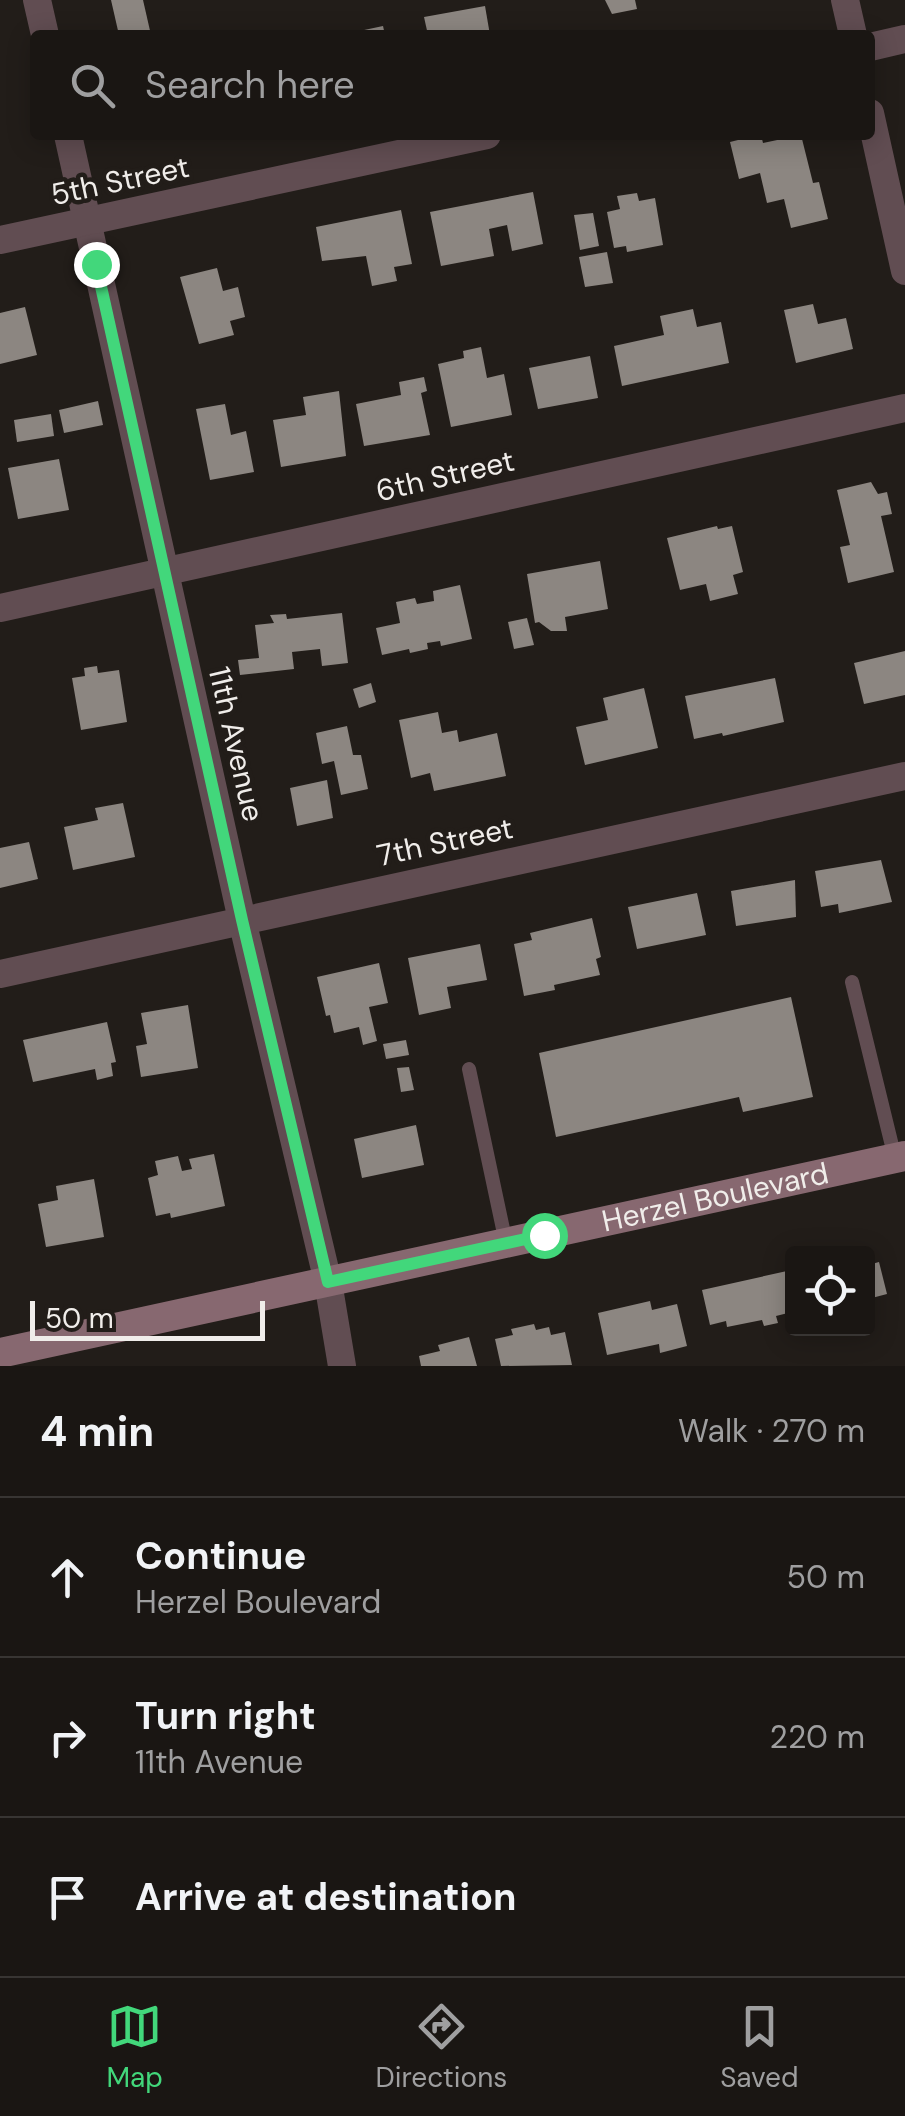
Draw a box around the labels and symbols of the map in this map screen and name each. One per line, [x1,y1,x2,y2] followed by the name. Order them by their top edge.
[47,147,193,214] street label: 5th Street
[74,242,120,288] route end
[372,441,518,510] street label: 6th Street
[200,663,273,825] street label: 11th Avenue
[373,808,516,875] street label: 7th Street
[598,1153,832,1240] street label: Herzel Boulevard
[522,1213,568,1259] route start
[30,1296,265,1340] scale bar

